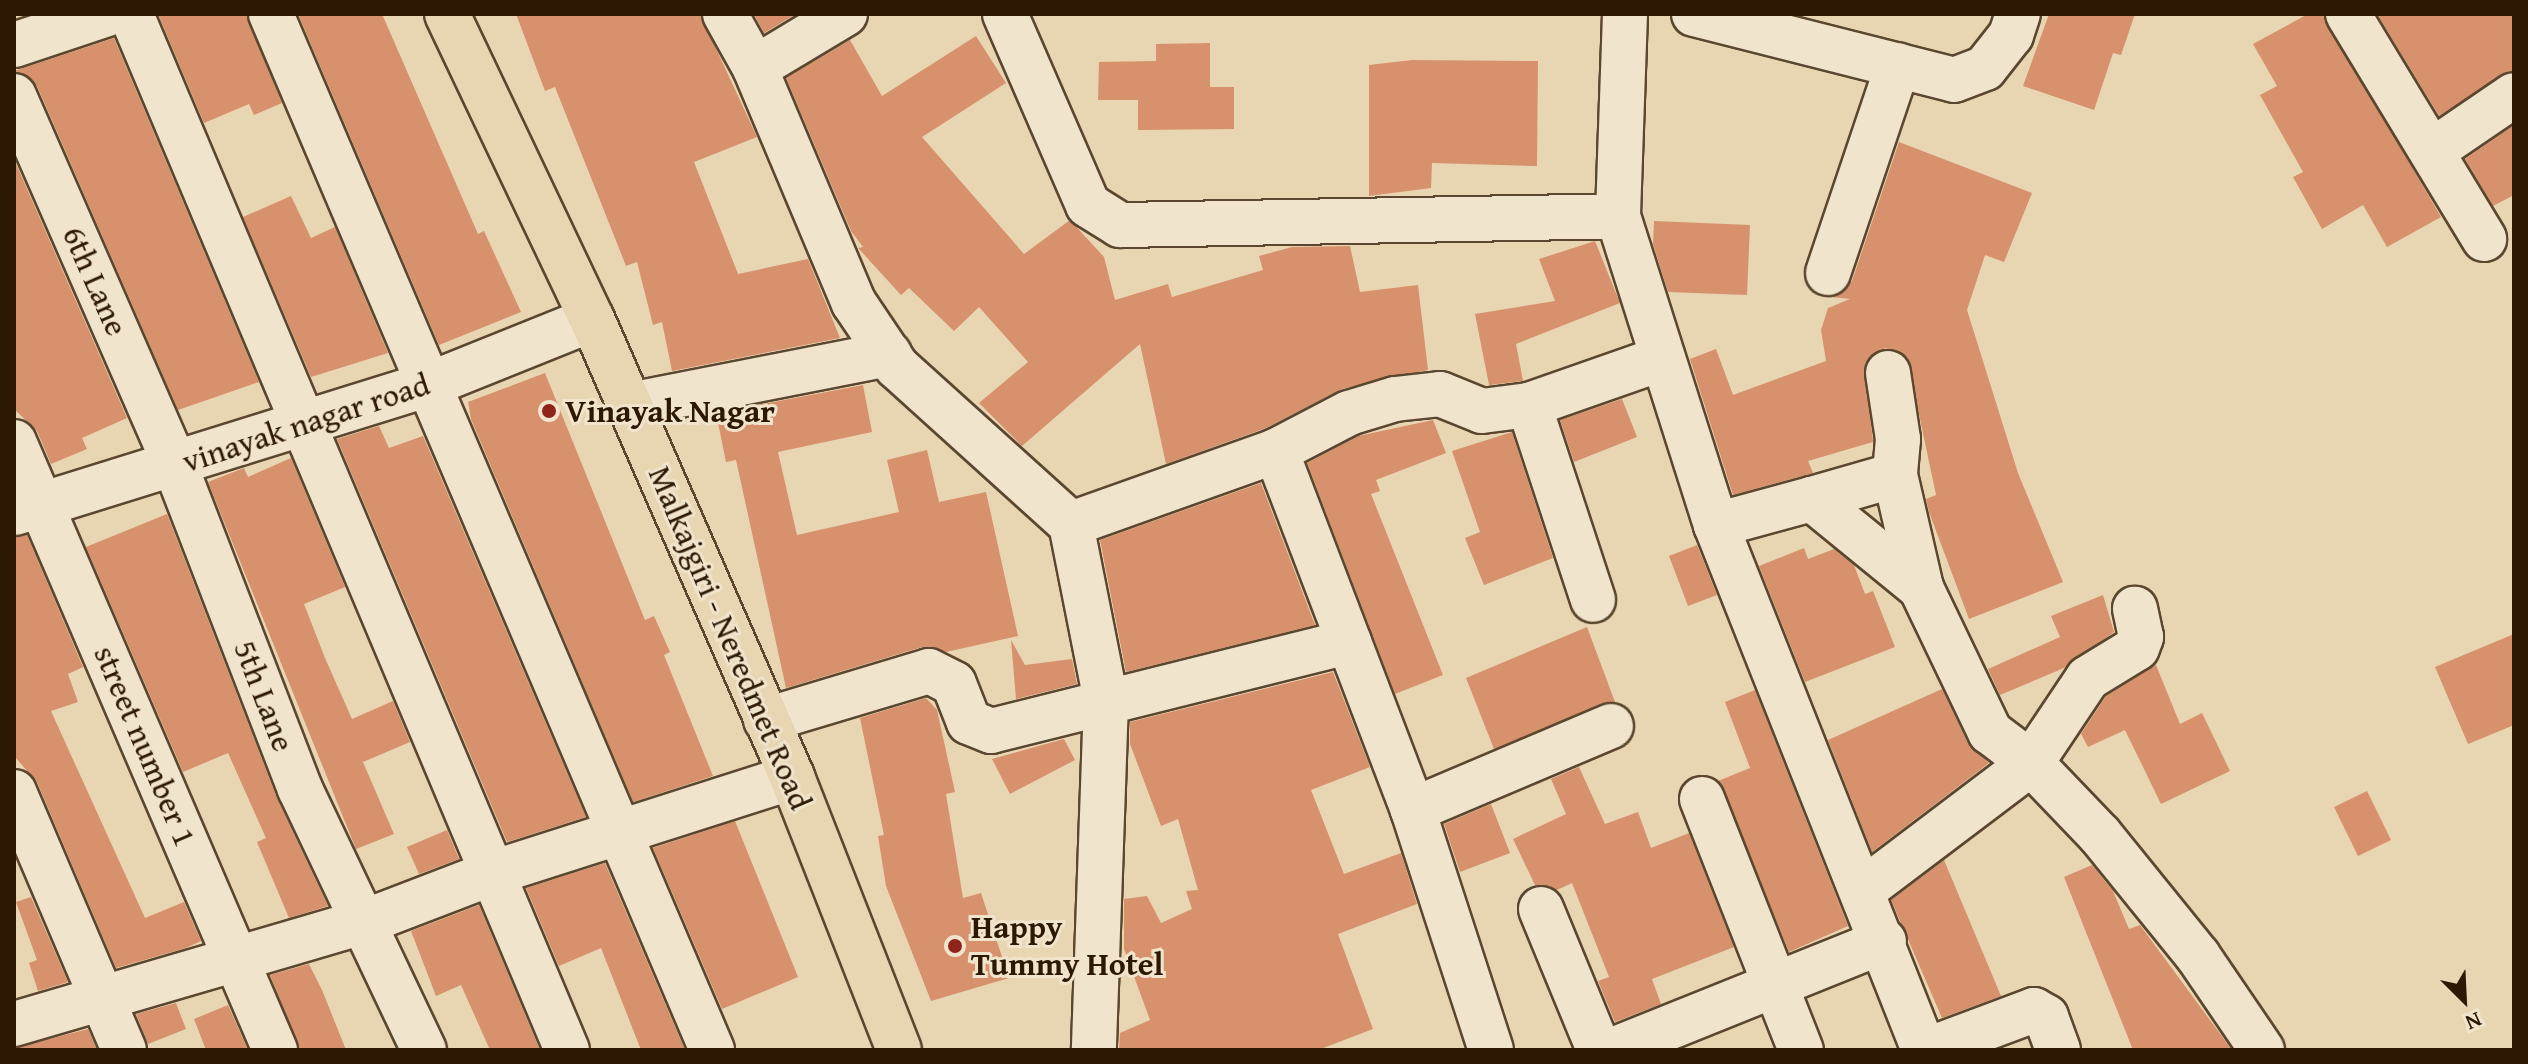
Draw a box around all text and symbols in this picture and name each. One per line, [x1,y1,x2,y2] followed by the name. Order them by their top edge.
[54,220,136,342] street label: 6th Lane
[178,365,434,481] street label: vinayak nagar road
[565,392,775,430] place label: Vinayak Nagar
[540,402,558,420] marker: Vinayak Nagar
[640,460,820,816] street label: Malkajgiri - Neredmet Road
[225,635,303,757] street label: 5th Lane
[86,640,204,852] street label: street number 1
[971,909,1163,984] place label: Happy Tummy Hotel
[946,937,964,955] marker: Happy Tummy Hotel
[2424,960,2504,1040] north arrow
[2461,1004,2487,1040] text: N

